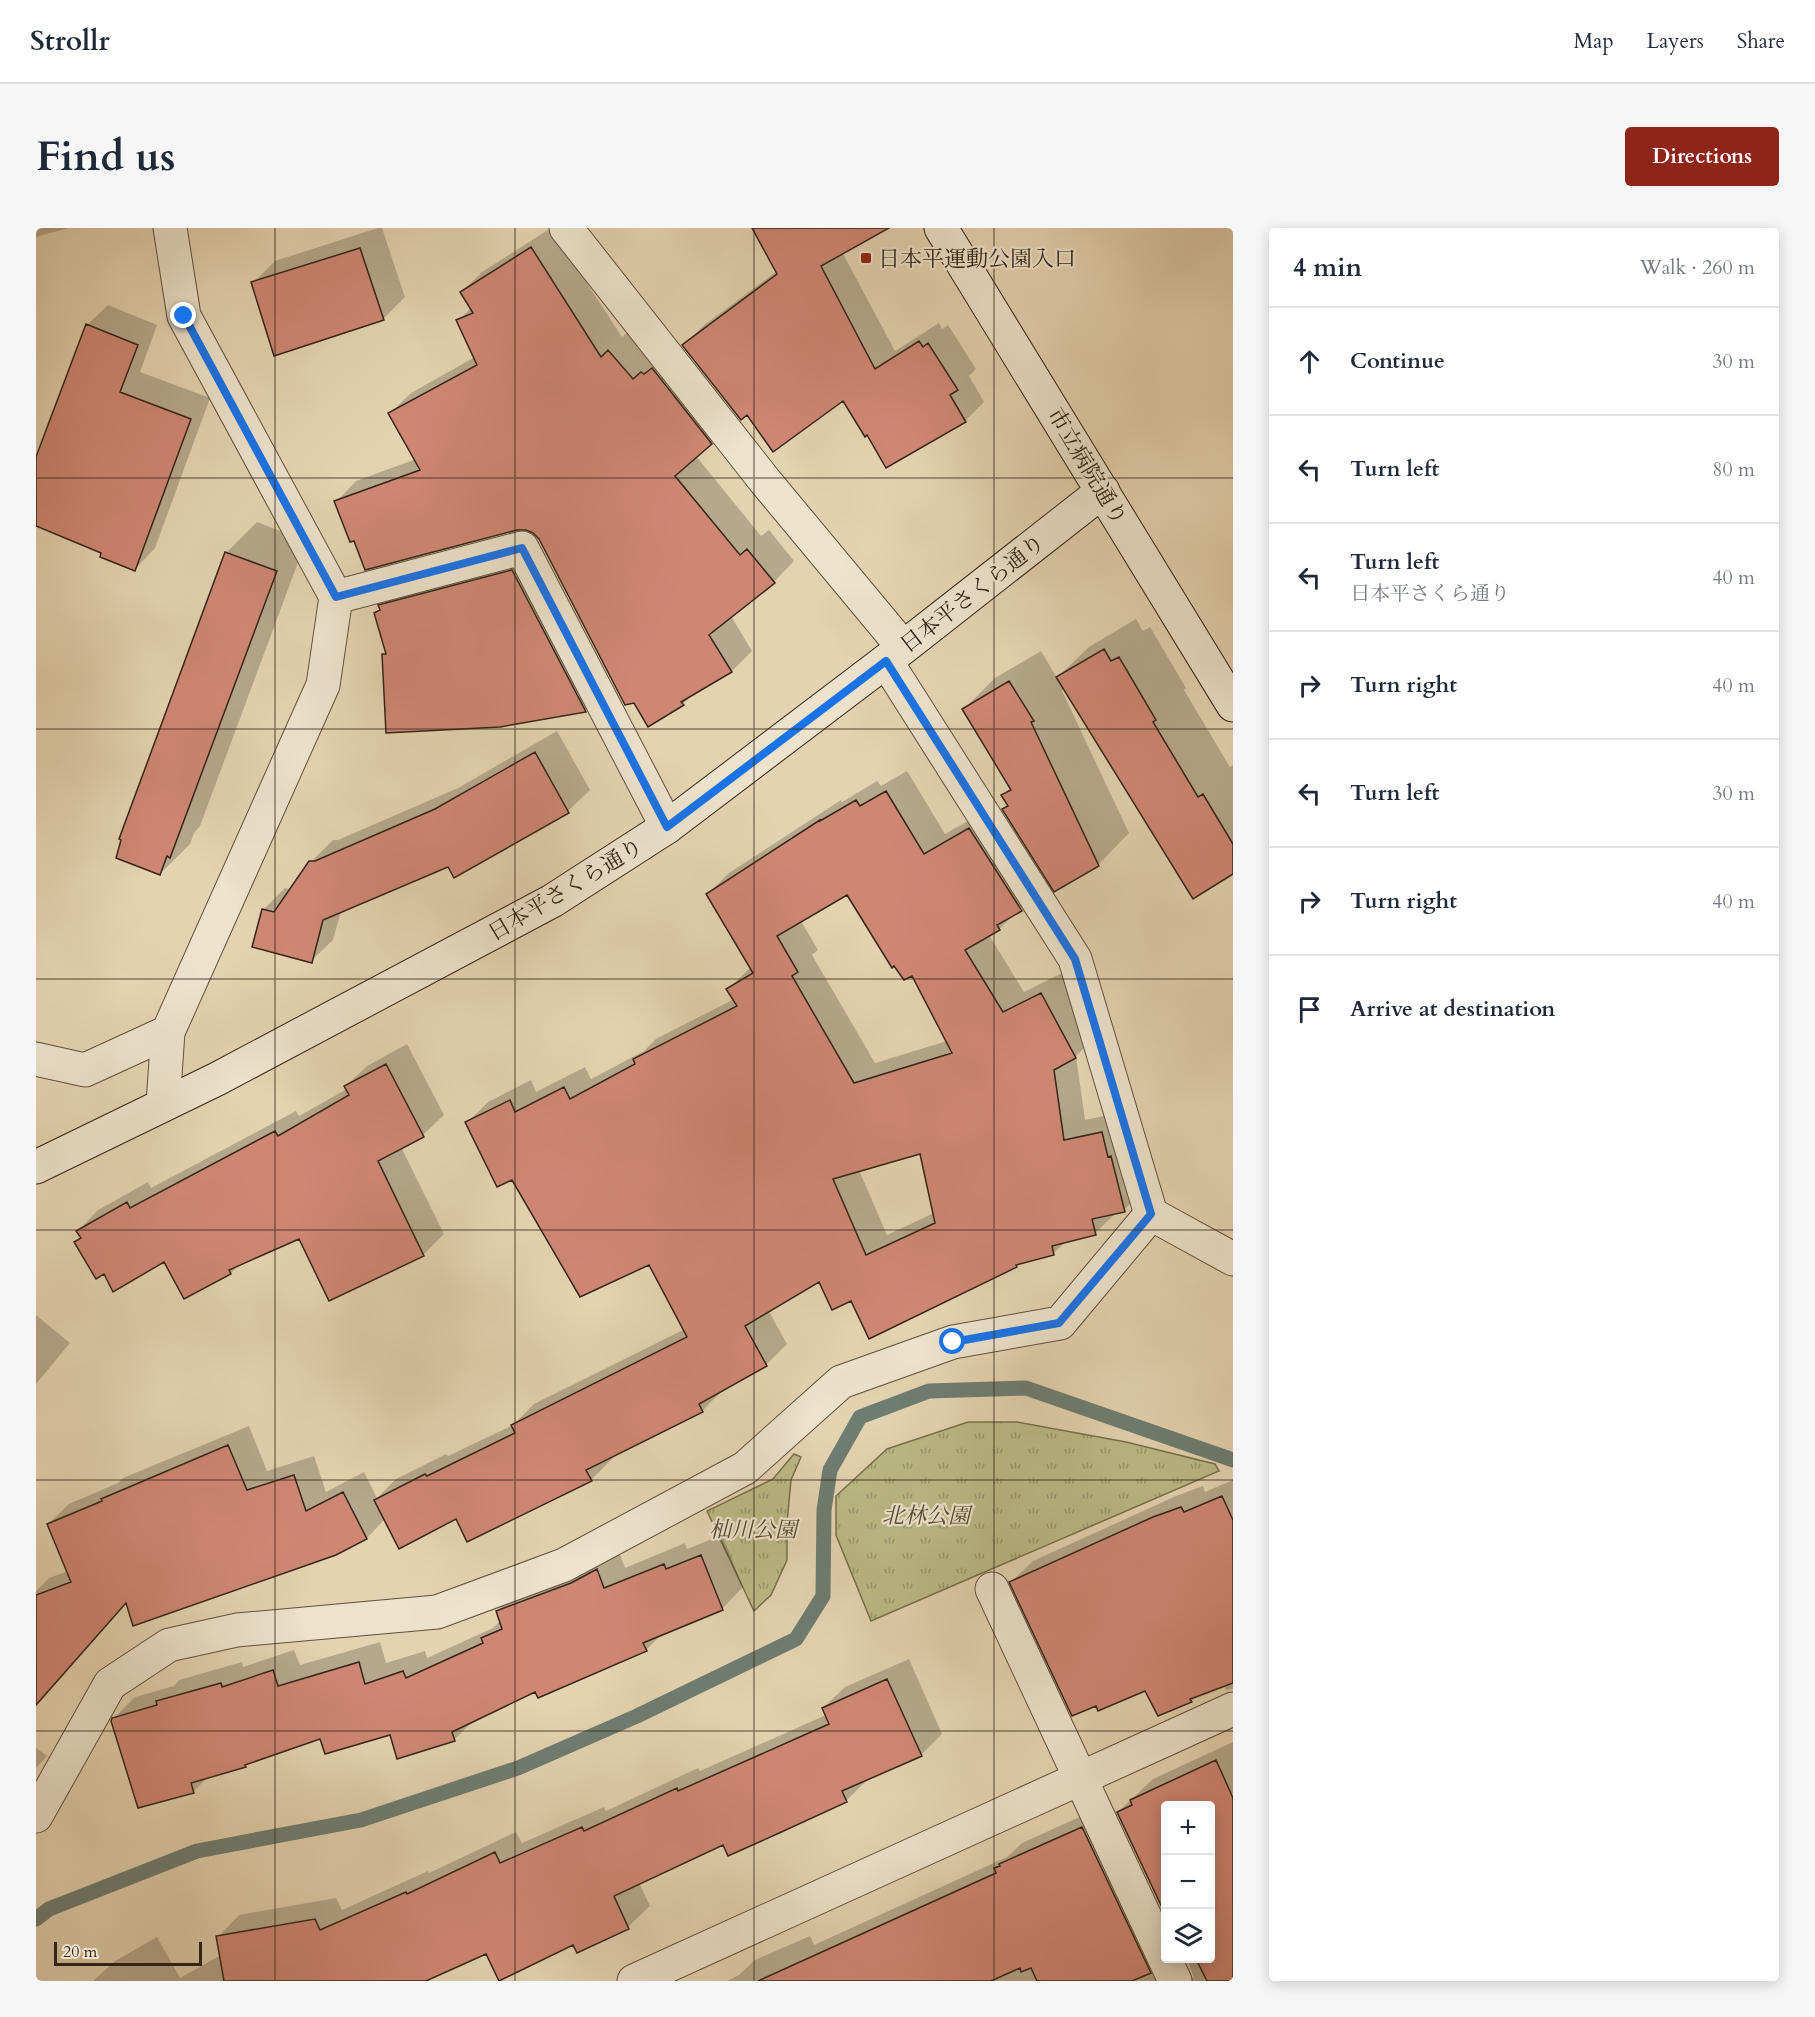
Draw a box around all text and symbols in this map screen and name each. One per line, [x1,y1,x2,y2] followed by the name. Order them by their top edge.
[30,22,110,60] text: Strollr
[1574,27,1614,56] text: Map
[1647,27,1704,56] text: Layers
[1737,27,1785,56] text: Share
[1625,127,1779,186] button: Directions
[36,128,176,185] text: Find us
[878,244,1076,274] place label: 日本平運動公園入口
[1293,250,1362,285] text: 4 min
[859,251,873,265] marker: 日本平運動公園入口
[1640,254,1755,281] text: Walk · 260 m
[170,302,196,328] route end
[1293,345,1326,378] icon: ahead
[1350,346,1445,376] text: Continue
[1712,348,1755,375] text: 30 m
[1040,402,1134,531] street label: 市立病院通り
[1293,453,1326,486] icon: left
[1350,454,1439,484] text: Turn left
[1712,456,1755,483] text: 80 m
[894,528,1051,660] street label: 日本平さくら通り
[1350,547,1439,577] text: Turn left
[1293,561,1326,594] icon: left
[1712,564,1755,591] text: 40 m
[1350,580,1510,607] text: 日本平さくら通り
[1293,669,1326,702] icon: right
[1350,670,1457,700] text: Turn right
[1712,672,1755,699] text: 40 m
[1293,777,1326,810] icon: left
[1350,778,1439,808] text: Turn left
[1712,780,1755,807] text: 30 m
[482,832,649,948] street label: 日本平さくら通り
[1293,885,1326,918] icon: right
[1350,886,1457,916] text: Turn right
[1712,888,1755,915] text: 40 m
[1293,993,1326,1026] icon: arrive
[1350,994,1555,1024] text: Arrive at destination
[939,1328,965,1354] route start
[882,1501,973,1531] park label: 北林公園
[709,1515,800,1545] park label: 杣川公園
[1161,1801,1215,1963] map controls
[1161,1801,1215,1855] button: +
[1161,1855,1215,1909] button: −
[1161,1909,1215,1963] button: layers
[54,1939,202,1966] scale bar
[63,1941,97,1963] text: 20 m

